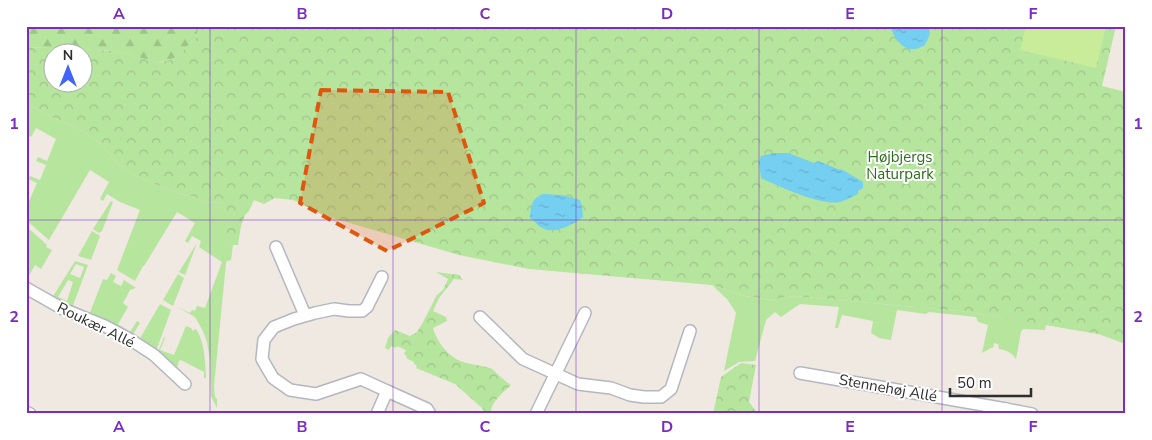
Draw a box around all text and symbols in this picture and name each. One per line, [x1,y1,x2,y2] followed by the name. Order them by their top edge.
[113,3,125,25] text: A
[296,3,308,25] text: B
[480,3,491,25] text: C
[661,3,673,25] text: D
[845,3,855,25] text: E
[1029,3,1038,25] text: F
[42,42,92,92] north arrow
[63,46,73,65] text: N
[9,113,19,135] text: 1
[1133,113,1143,135] text: 1
[866,147,934,184] park label: Højbjergs Naturpark
[54,298,138,352] street label: Roukær Allé
[9,306,19,328] text: 2
[1133,306,1143,328] text: 2
[950,365,1031,397] scale bar
[837,370,939,406] street label: Stennehøj Allé
[957,373,992,393] text: 50 m
[113,416,125,438] text: A
[296,416,308,438] text: B
[480,416,491,438] text: C
[661,416,673,438] text: D
[845,416,855,438] text: E
[1029,416,1038,438] text: F

